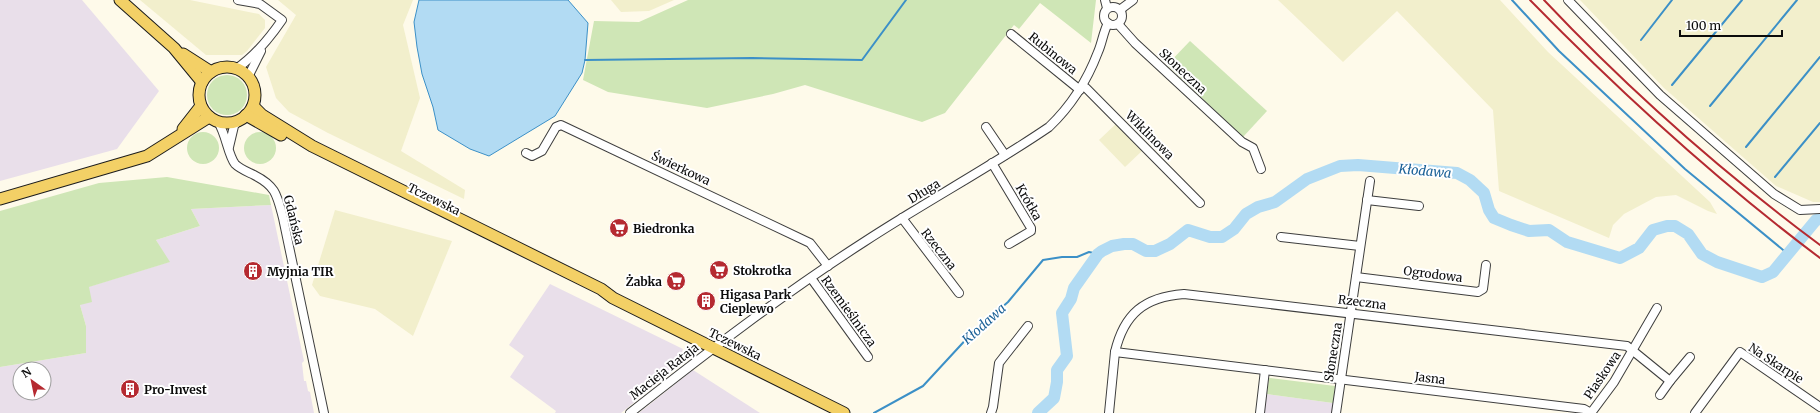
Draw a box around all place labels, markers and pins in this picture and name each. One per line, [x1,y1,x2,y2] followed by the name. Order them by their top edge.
[608,217,630,239] supermarket icon: Biedronka
[633,221,695,236] place label: Biedronka
[708,259,730,281] supermarket icon: Stokrotka
[242,260,264,282] building icon: Myjnia TIR
[733,263,792,278] place label: Stokrotka
[267,264,334,279] place label: Myjnia TIR
[665,270,687,292] supermarket icon: Żabka
[626,274,662,289] place label: Żabka
[720,287,792,316] place label: Higasa Park Cieplewo
[695,290,717,312] building icon: Higasa Park Cieplewo
[119,378,141,400] building icon: Pro-Invest
[144,382,207,397] place label: Pro-Invest

